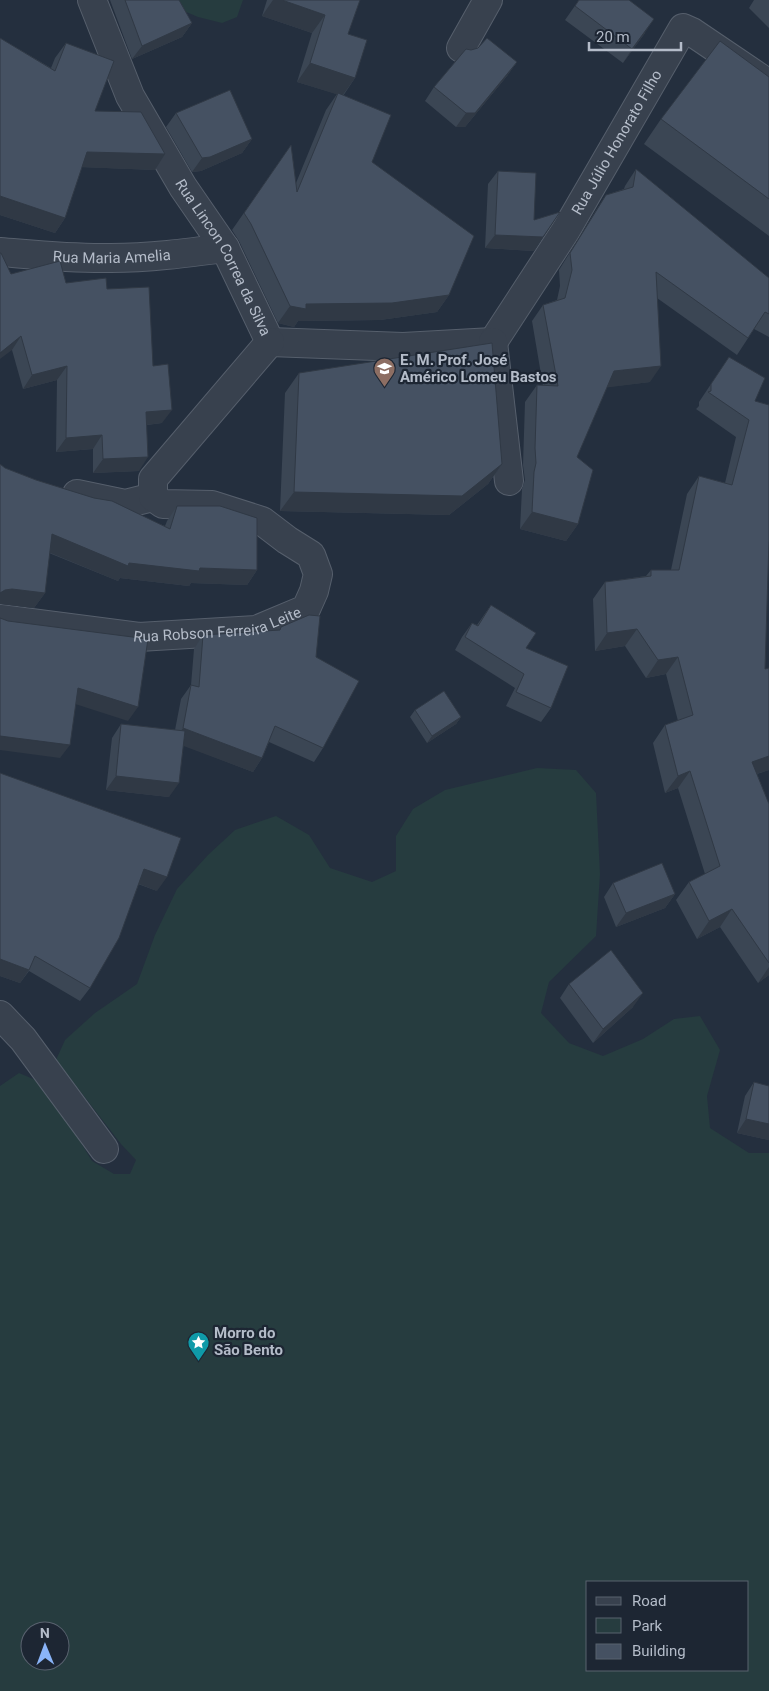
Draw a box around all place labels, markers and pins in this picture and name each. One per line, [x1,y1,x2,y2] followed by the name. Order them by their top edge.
[400,351,557,386] place label: E. M. Prof. José Américo Lomeu Bastos
[372,357,396,388] school or university icon: E. M. Prof. José Américo Lomeu Bastos
[214,1324,283,1359] place label: Morro do São Bento
[186,1330,210,1361] place icon: Morro do São Bento

